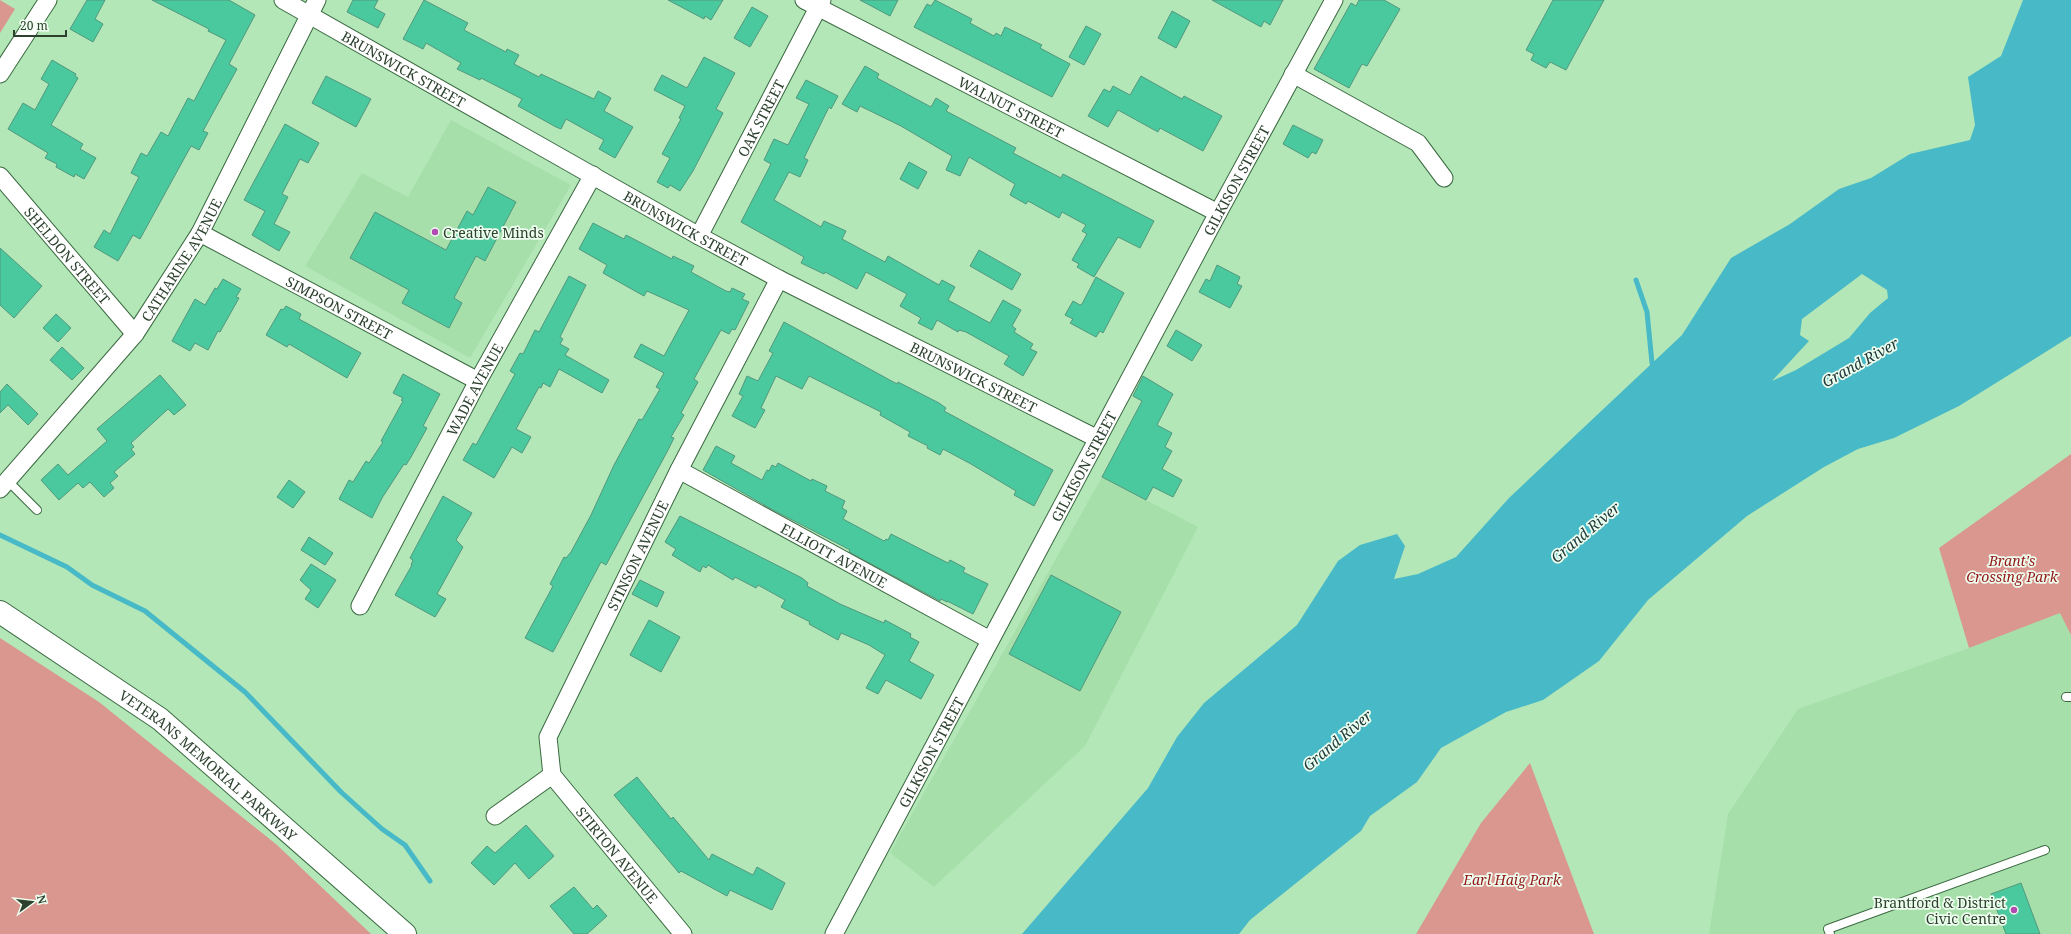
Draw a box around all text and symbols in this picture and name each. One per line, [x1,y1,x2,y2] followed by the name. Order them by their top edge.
[14,12,66,38] scale bar
[20,17,48,34] text: 20 m
[339,26,470,111] street label: BRUNSWICK STREET
[955,72,1068,142] street label: WALNUT STREET
[732,76,789,160] street label: OAK STREET
[1198,122,1274,239] street label: GILKISON STREET
[620,186,752,270] street label: BRUNSWICK STREET
[136,195,226,325] street label: CATHARINE AVENUE
[21,202,115,308] street label: SHELDON STREET
[443,223,544,242] place label: Creative Minds
[430,227,440,237] marker: Creative Minds
[283,271,396,344] street label: SIMPSON STREET
[1818,332,1903,391] water label: Grand River
[907,337,1041,417] street label: BRUNSWICK STREET
[442,339,507,439] street label: WADE AVENUE
[1046,407,1120,525] street label: GILKISON STREET
[1546,496,1625,567] water label: Grand River
[602,497,672,613] street label: STINSON AVENUE
[778,518,891,592] street label: ELLIOTT AVENUE
[1966,551,2059,586] park label: Brant's Crossing Park
[116,685,302,845] street label: VETERANS MEMORIAL PARKWAY
[894,693,968,811] street label: GILKISON STREET
[1298,704,1377,775] water label: Grand River
[572,802,663,907] street label: STIRTON AVENUE
[1462,870,1562,889] park label: Earl Haig Park
[12,882,52,922] north arrow
[34,893,51,906] text: N
[1874,893,2006,928] place label: Brantford & District Civic Centre
[2009,905,2019,915] marker: Brantford & District Civic Centre

